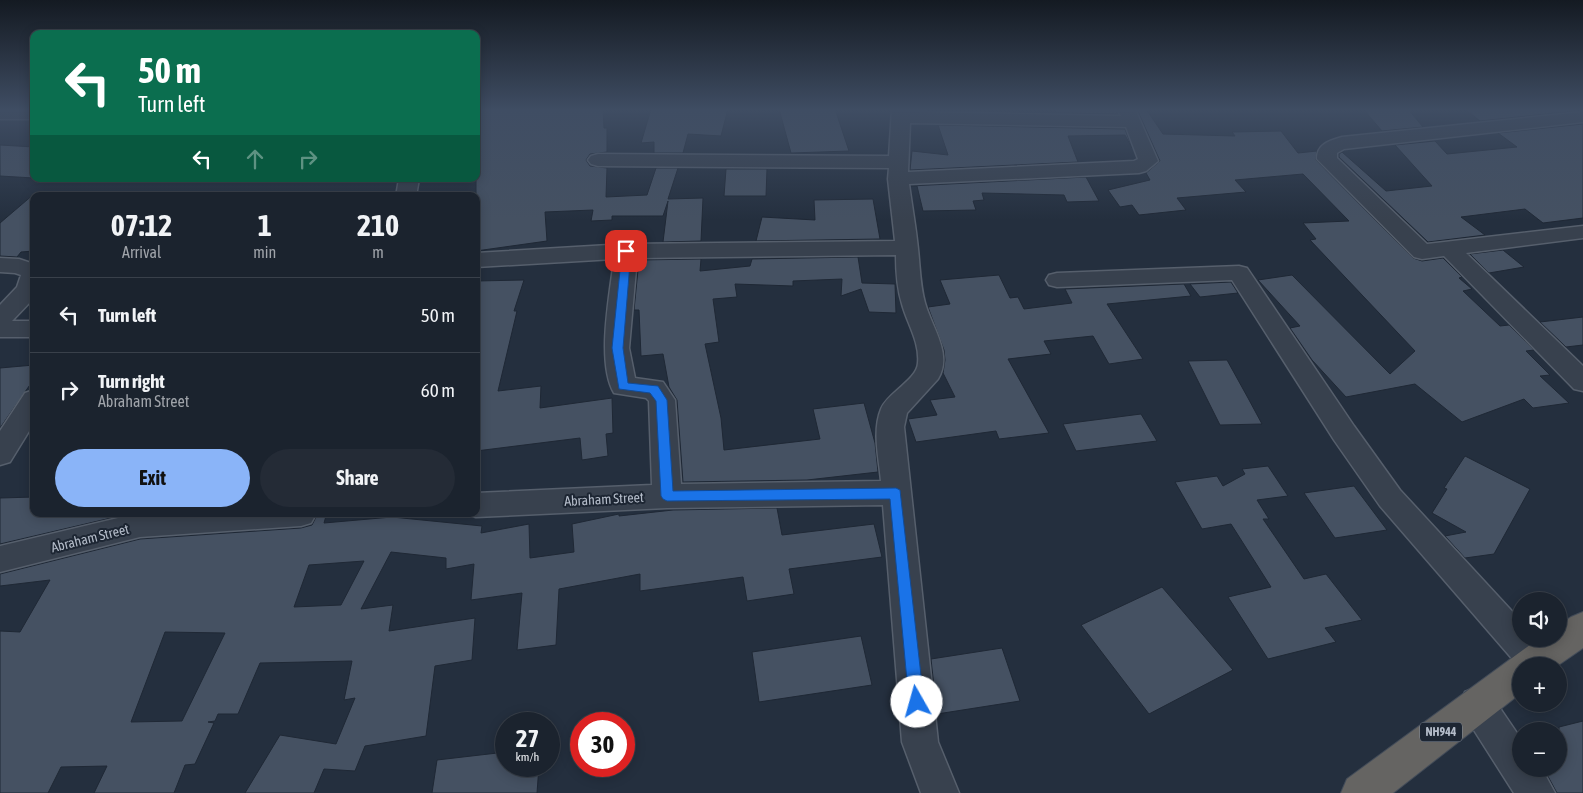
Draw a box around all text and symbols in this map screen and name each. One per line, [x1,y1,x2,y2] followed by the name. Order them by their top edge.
[55,50,120,115] icon: left
[138,50,201,90] text: 50 m
[138,91,205,117] text: Turn left
[188,145,216,173] icon: left
[241,145,269,173] icon: ahead
[294,145,322,173] icon: right
[111,208,172,242] text: 07:12
[258,208,272,242] text: 1
[357,208,399,242] text: 210
[605,230,647,272] pin
[612,237,640,265] icon: arrive
[122,243,161,261] text: Arrival
[253,243,276,261] text: min
[372,243,384,261] text: m
[55,301,83,329] icon: left
[98,304,156,326] text: Turn left
[421,304,455,326] text: 50 m
[98,370,165,392] text: Turn right
[55,376,83,404] icon: right
[421,379,455,401] text: 60 m
[98,392,189,410] text: Abraham Street
[55,449,250,507] button: Exit
[260,449,455,507] button: Share
[564,489,644,509] street label: Abraham Street
[49,521,131,555] street label: Abraham Street
[1512,592,1567,777] map controls
[1512,592,1567,647] button: sound
[1512,657,1567,712] button: +
[890,675,942,727] position arrow
[570,712,635,777] speed limit sign: 30
[1420,722,1462,742] road number: NH944
[1512,722,1567,777] button: −
[516,724,539,752] text: 27
[516,750,539,764] text: km/h

